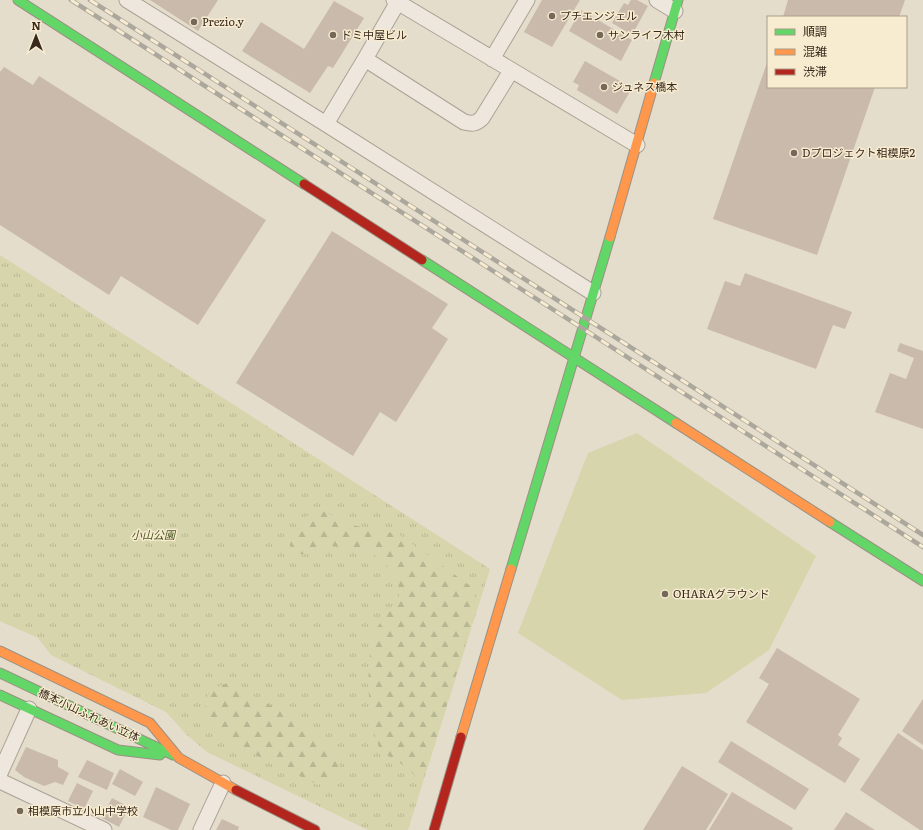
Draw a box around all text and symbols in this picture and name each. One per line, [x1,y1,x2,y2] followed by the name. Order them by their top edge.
[560,7,637,23] place label: プチエンジェル
[547,11,557,21] marker: プチエンジェル
[202,13,244,29] place label: Prezio.y
[16,16,56,56] north arrow
[767,16,907,88] legend
[31,17,41,33] text: N
[189,17,199,27] marker: Prezio.y
[803,22,827,40] text: 順調
[341,26,407,42] place label: ドミ中屋ビル
[608,26,685,42] place label: サンライフ木村
[328,30,338,40] marker: ドミ中屋ビル
[595,30,605,40] marker: サンライフ木村
[803,42,827,60] text: 混雑
[803,62,827,80] text: 渋滞
[612,78,677,94] place label: ジュネス橋本
[599,82,609,92] marker: ジュネス橋本
[802,144,915,160] place label: Dプロジェクト相模原2
[789,148,799,158] marker: Dプロジェクト相模原2
[131,526,177,542] park label: 小山公園
[673,585,770,601] place label: OHARAグラウンド
[660,589,670,599] marker: OHARAグラウンド
[36,684,144,745] street label: 橋本小山ふれあい立体
[28,802,138,818] place label: 相模原市立小山中学校
[15,806,25,816] marker: 相模原市立小山中学校

